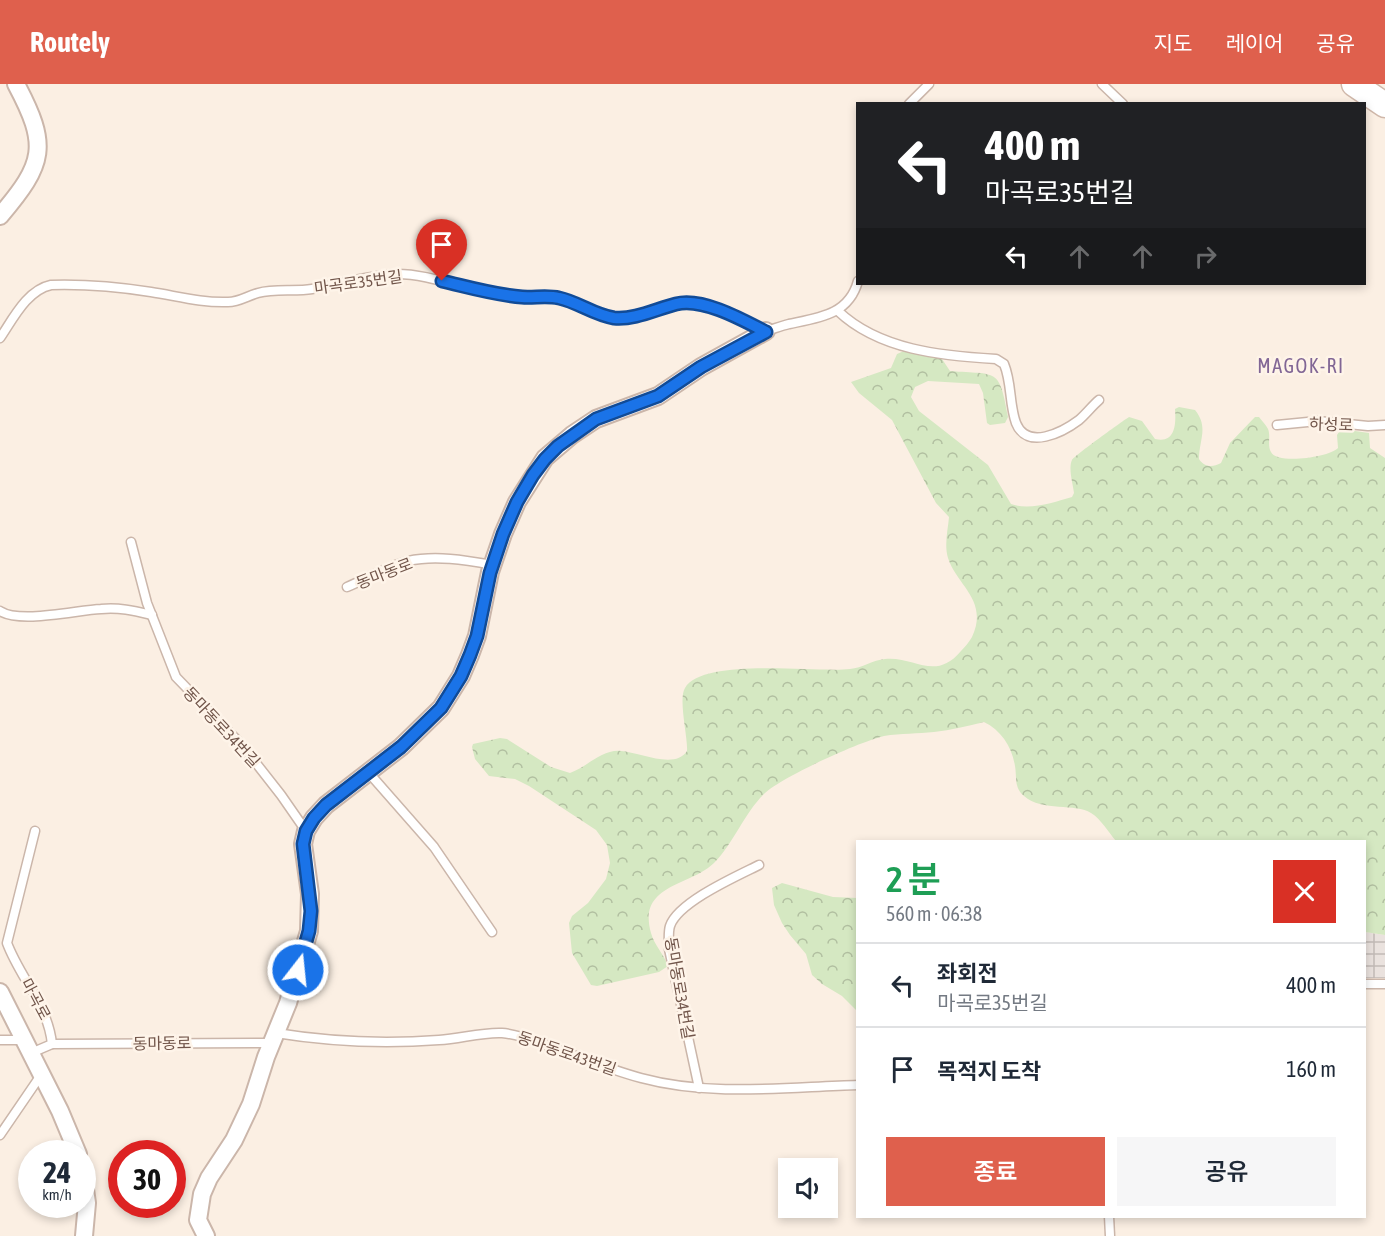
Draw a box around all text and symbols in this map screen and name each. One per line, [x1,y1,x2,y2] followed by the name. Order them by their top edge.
[30,26,110,58] text: Routely
[1154,31,1192,55] text: 지도
[1225,31,1283,55] text: 레이어
[1316,31,1355,55] text: 공유
[985,121,1080,169] text: 400 m
[886,126,964,204] icon: left
[985,177,1135,208] text: 마곡로35번길
[416,219,467,281] pin
[425,228,458,261] icon: arrive
[1000,240,1033,273] icon: left
[1063,240,1096,273] icon: ahead
[1126,240,1159,273] icon: ahead
[1189,240,1222,273] icon: right
[313,267,403,297] street label: 마곡로35번길
[1257,354,1345,377] district label: MAGOK-RI
[1309,414,1354,434] street label: 하성로
[353,554,415,592] street label: 동마동로
[180,683,264,771] street label: 동마동로34번길
[886,858,941,900] text: 2 분
[1273,860,1336,923] button: close
[886,902,982,925] text: 560 m · 06:38
[662,936,698,1040] street label: 동마동로34번길
[266,938,330,1002] position arrow
[937,960,998,986] text: 좌회전
[886,969,919,1002] icon: left
[1286,972,1336,998] text: 400 m
[18,975,54,1023] street label: 마곡로
[937,991,1048,1014] text: 마곡로35번길
[515,1028,619,1078] street label: 동마동로43번길
[132,1033,192,1053] street label: 동마동로
[886,1053,919,1086] icon: arrive
[1286,1056,1336,1082] text: 160 m
[937,1058,1041,1084] text: 목적지 도착
[886,1137,1105,1206] button: 종료
[1117,1137,1336,1206] button: 공유
[108,1140,186,1218] speed limit sign: 30
[43,1155,71,1189] text: 24
[778,1158,838,1218] map controls
[778,1158,838,1218] button: sound
[42,1186,72,1203] text: km/h

